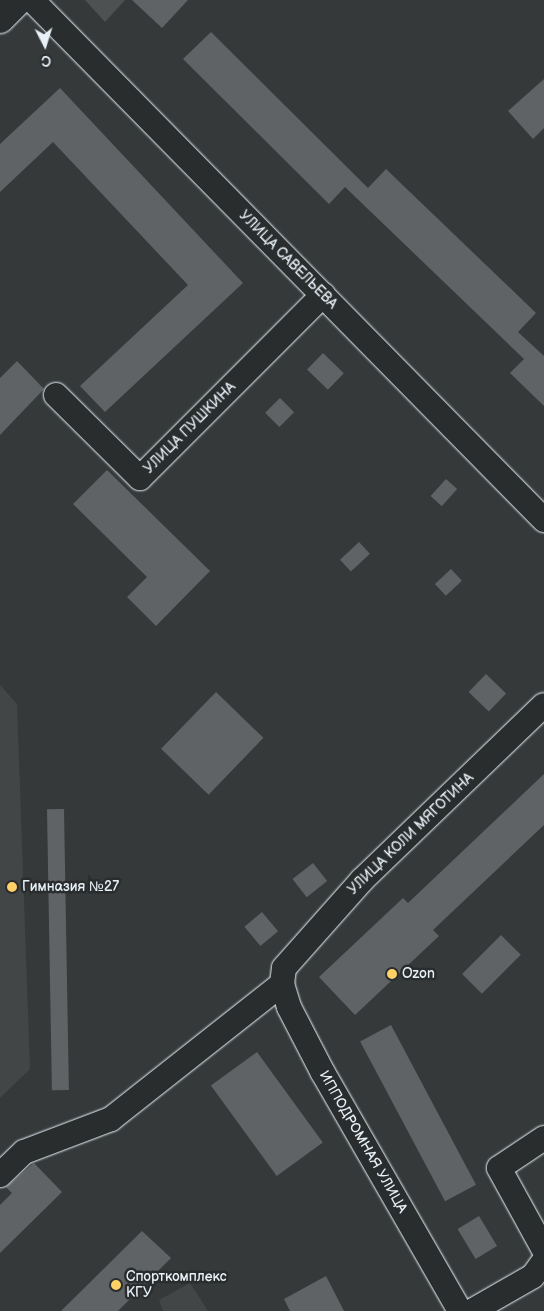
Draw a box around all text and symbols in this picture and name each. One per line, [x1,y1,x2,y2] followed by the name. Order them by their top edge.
[20,20,70,70] north arrow
[41,52,52,69] text: С
[235,207,341,313] street label: УЛИЦА САВЕЛЬЕВА
[141,379,239,477] street label: УЛИЦА ПУШКИНА
[345,770,477,898] street label: УЛИЦА КОЛИ МЯГОТИНА
[22,879,119,895] place label: Гимназия №27
[6,881,18,893] marker: Гимназия №27
[402,966,435,982] place label: Ozon
[386,968,398,980] marker: Ozon
[315,1068,411,1216] street label: ИППОДРОМНАЯ УЛИЦА
[126,1269,227,1302] place label: Спорткомплекс КГУ
[110,1279,122,1291] marker: Спорткомплекс КГУ

